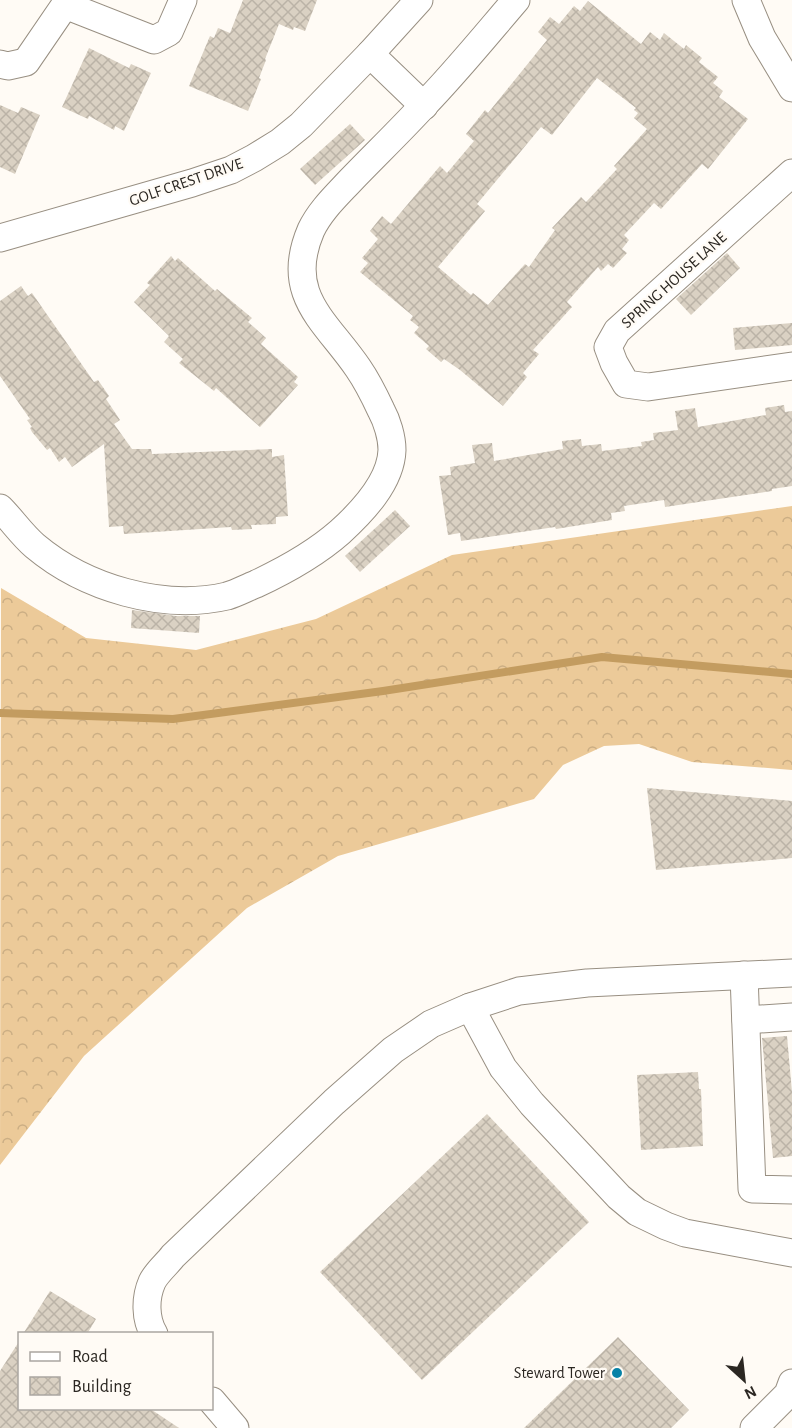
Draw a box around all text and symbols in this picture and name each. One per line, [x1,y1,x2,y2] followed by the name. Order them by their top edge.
[127,155,245,209] street label: GOLF CREST DRIVE
[618,229,730,331] street label: SPRING HOUSE LANE
[18,1332,213,1410] legend
[72,1348,108,1366] text: Road
[714,1350,774,1410] north arrow
[514,1365,606,1381] place label: Steward Tower
[610,1366,624,1380] marker: Steward Tower
[72,1378,132,1396] text: Building
[742,1383,759,1402] text: N

